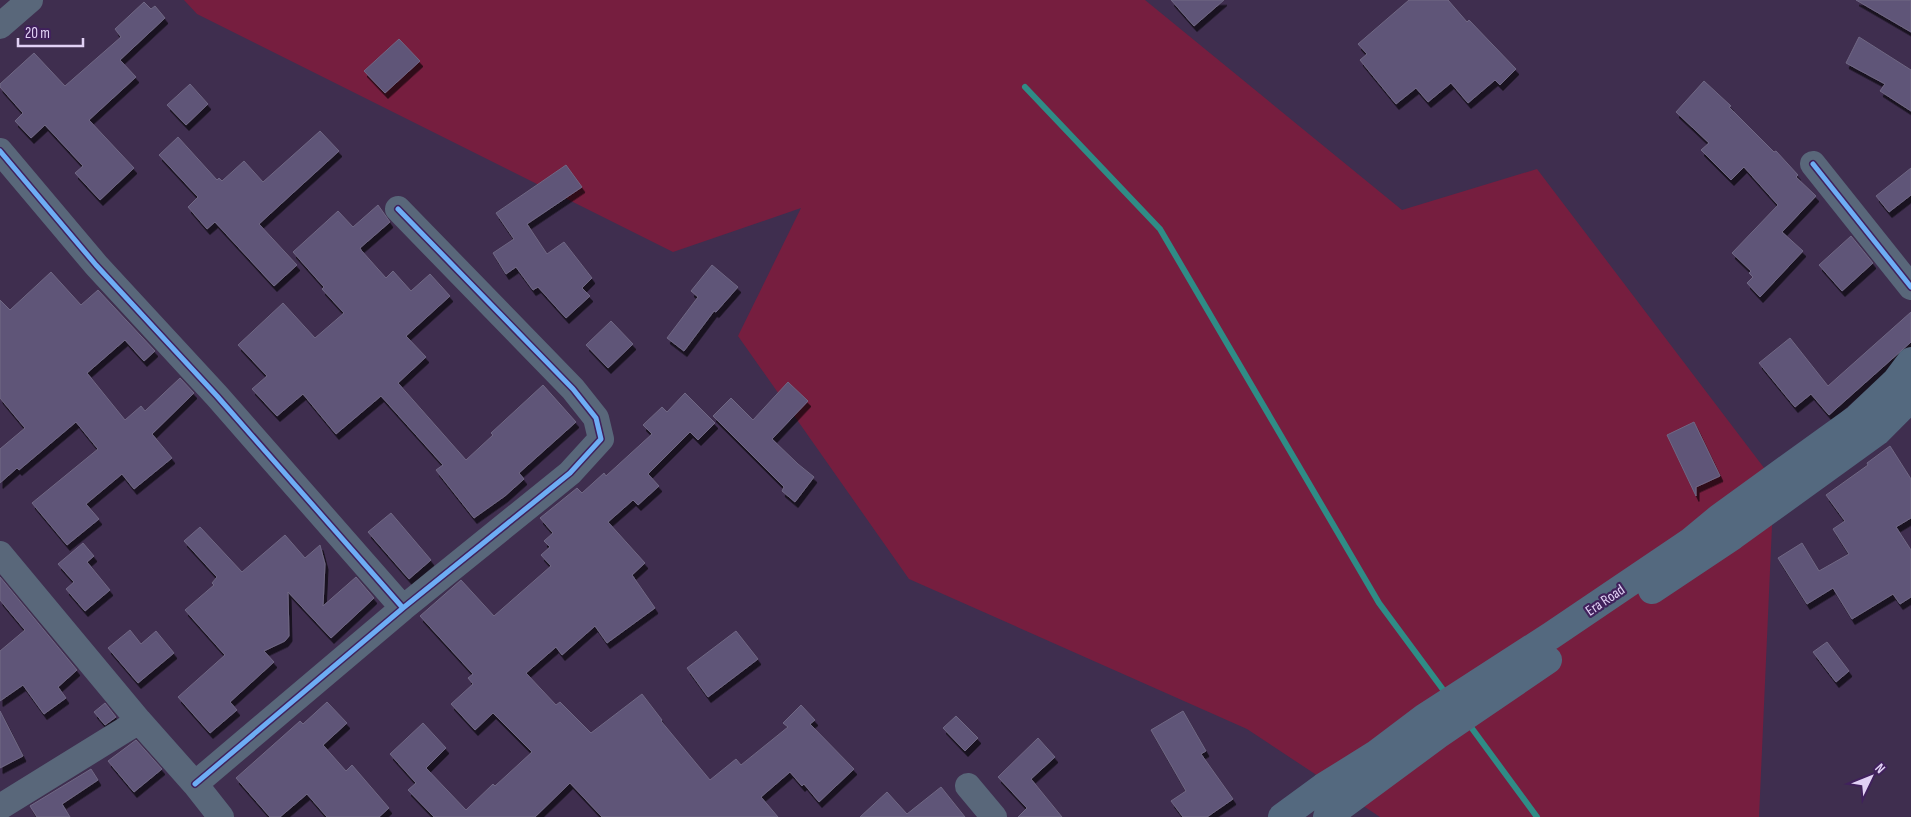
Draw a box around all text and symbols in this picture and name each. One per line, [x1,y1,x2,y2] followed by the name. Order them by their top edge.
[18,15,82,47] scale bar
[25,24,50,43] text: 20 m
[1582,580,1629,620] street label: Era Road
[1846,752,1896,802] north arrow
[1871,760,1889,777] text: N

